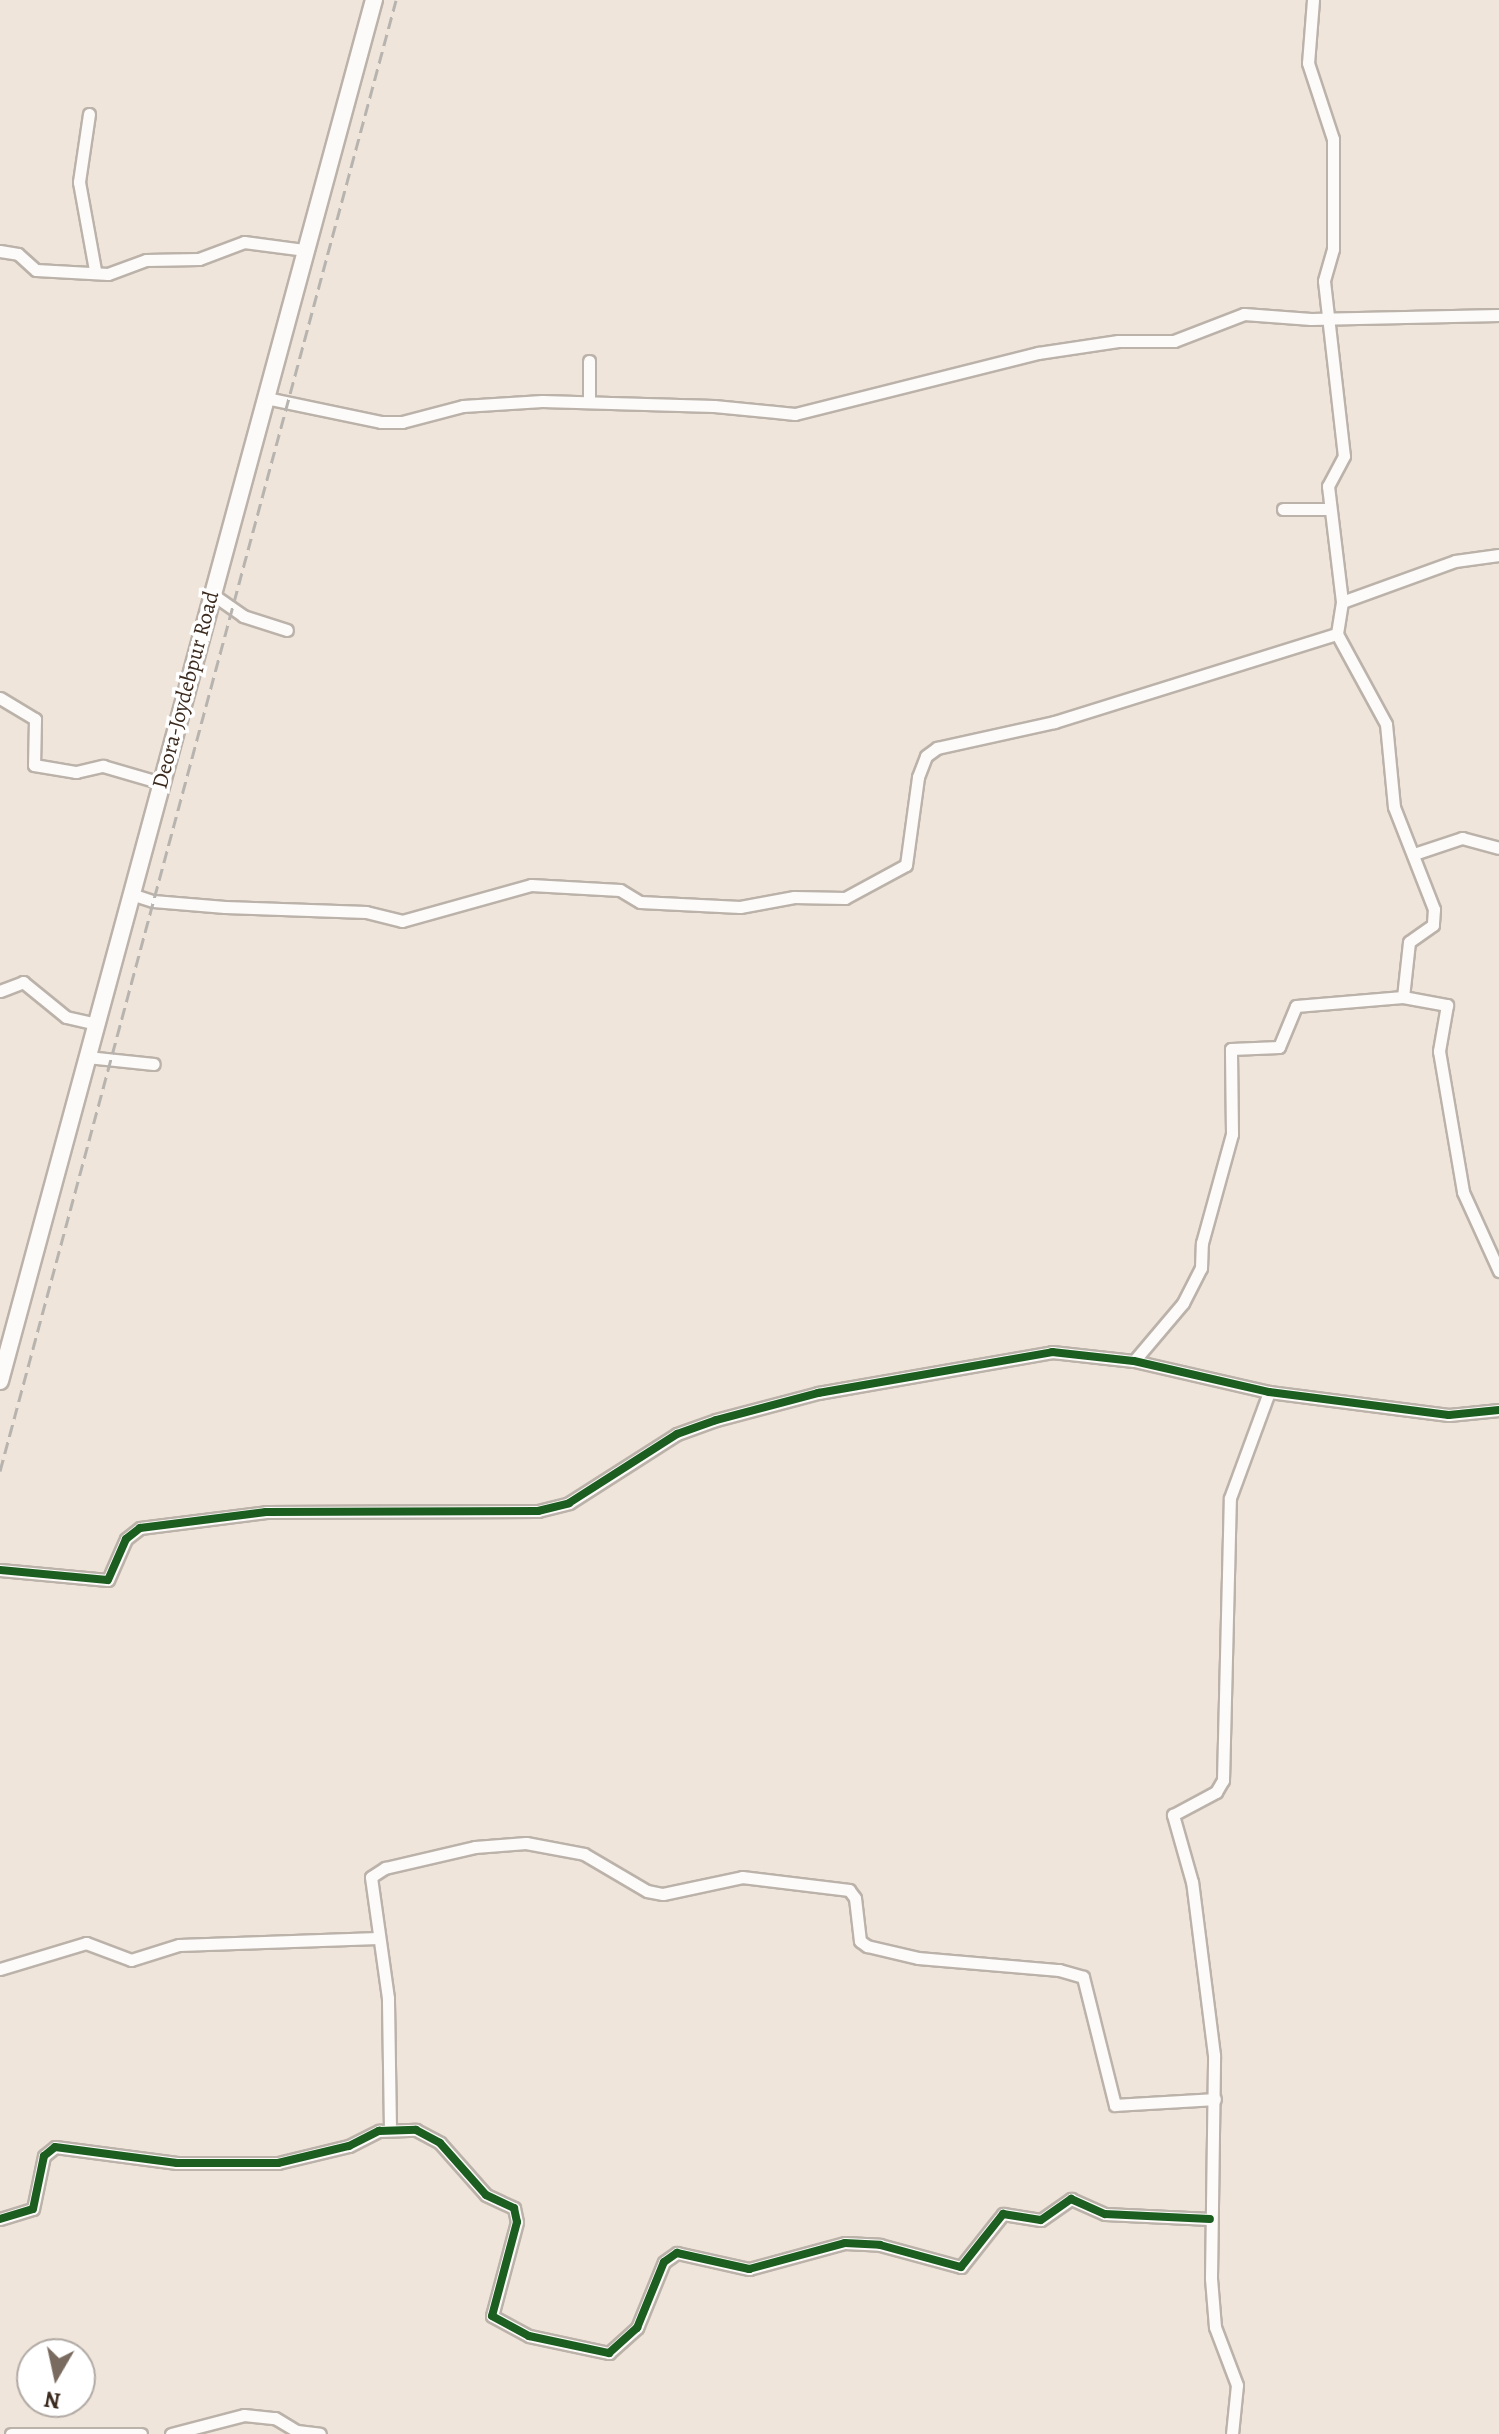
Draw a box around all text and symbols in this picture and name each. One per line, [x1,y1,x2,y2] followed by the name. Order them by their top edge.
[147,588,225,792] street label: Deora-Joydebpur Road
[16,2338,96,2418] north arrow
[42,2384,63,2416] text: N

